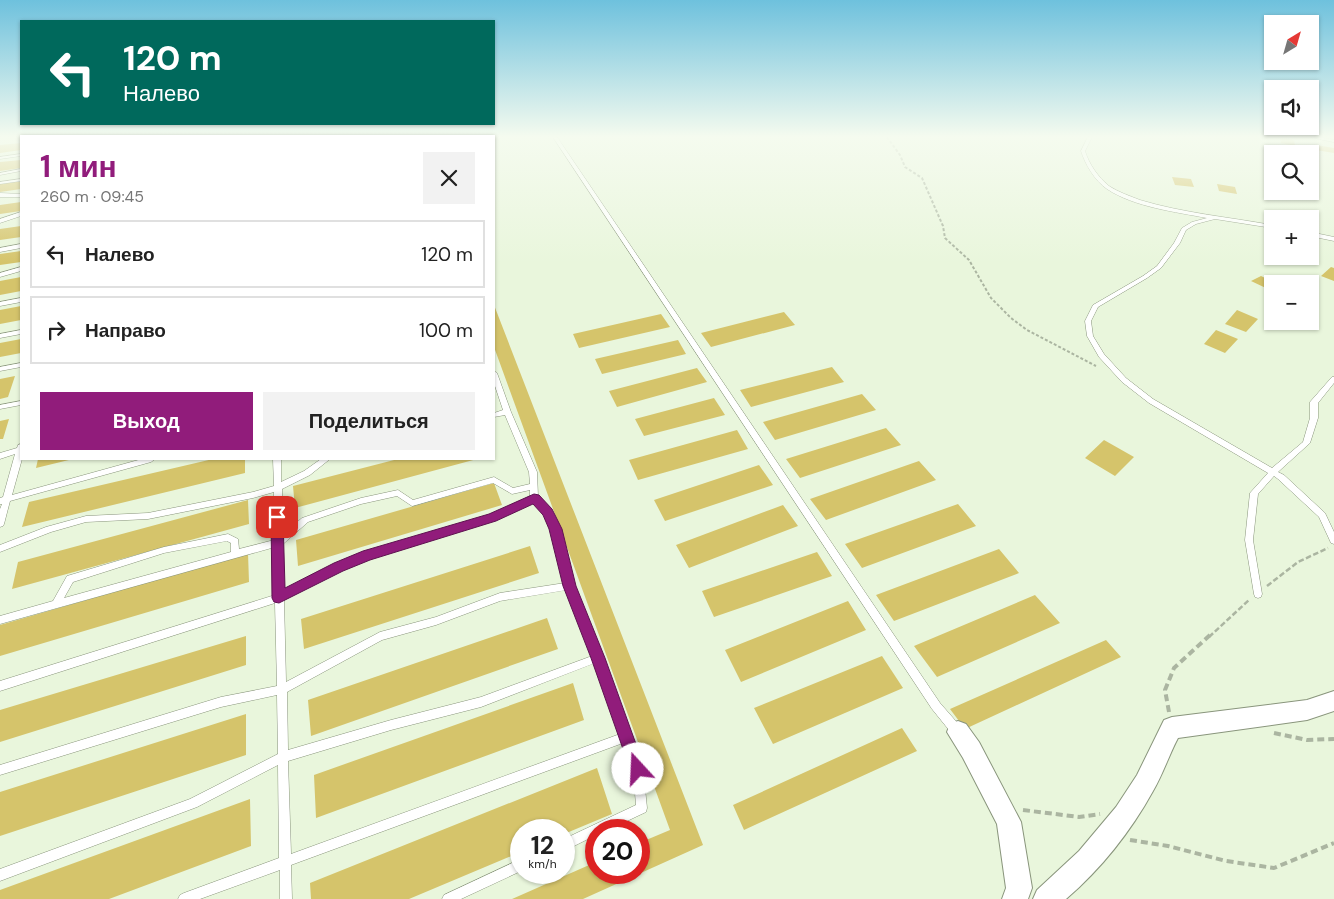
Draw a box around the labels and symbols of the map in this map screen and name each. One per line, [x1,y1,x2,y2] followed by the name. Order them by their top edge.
[1264,15,1319,70] north arrow
[256,496,298,538] pin
[611,742,663,794] position arrow
[585,819,650,884] speed limit sign: 20

